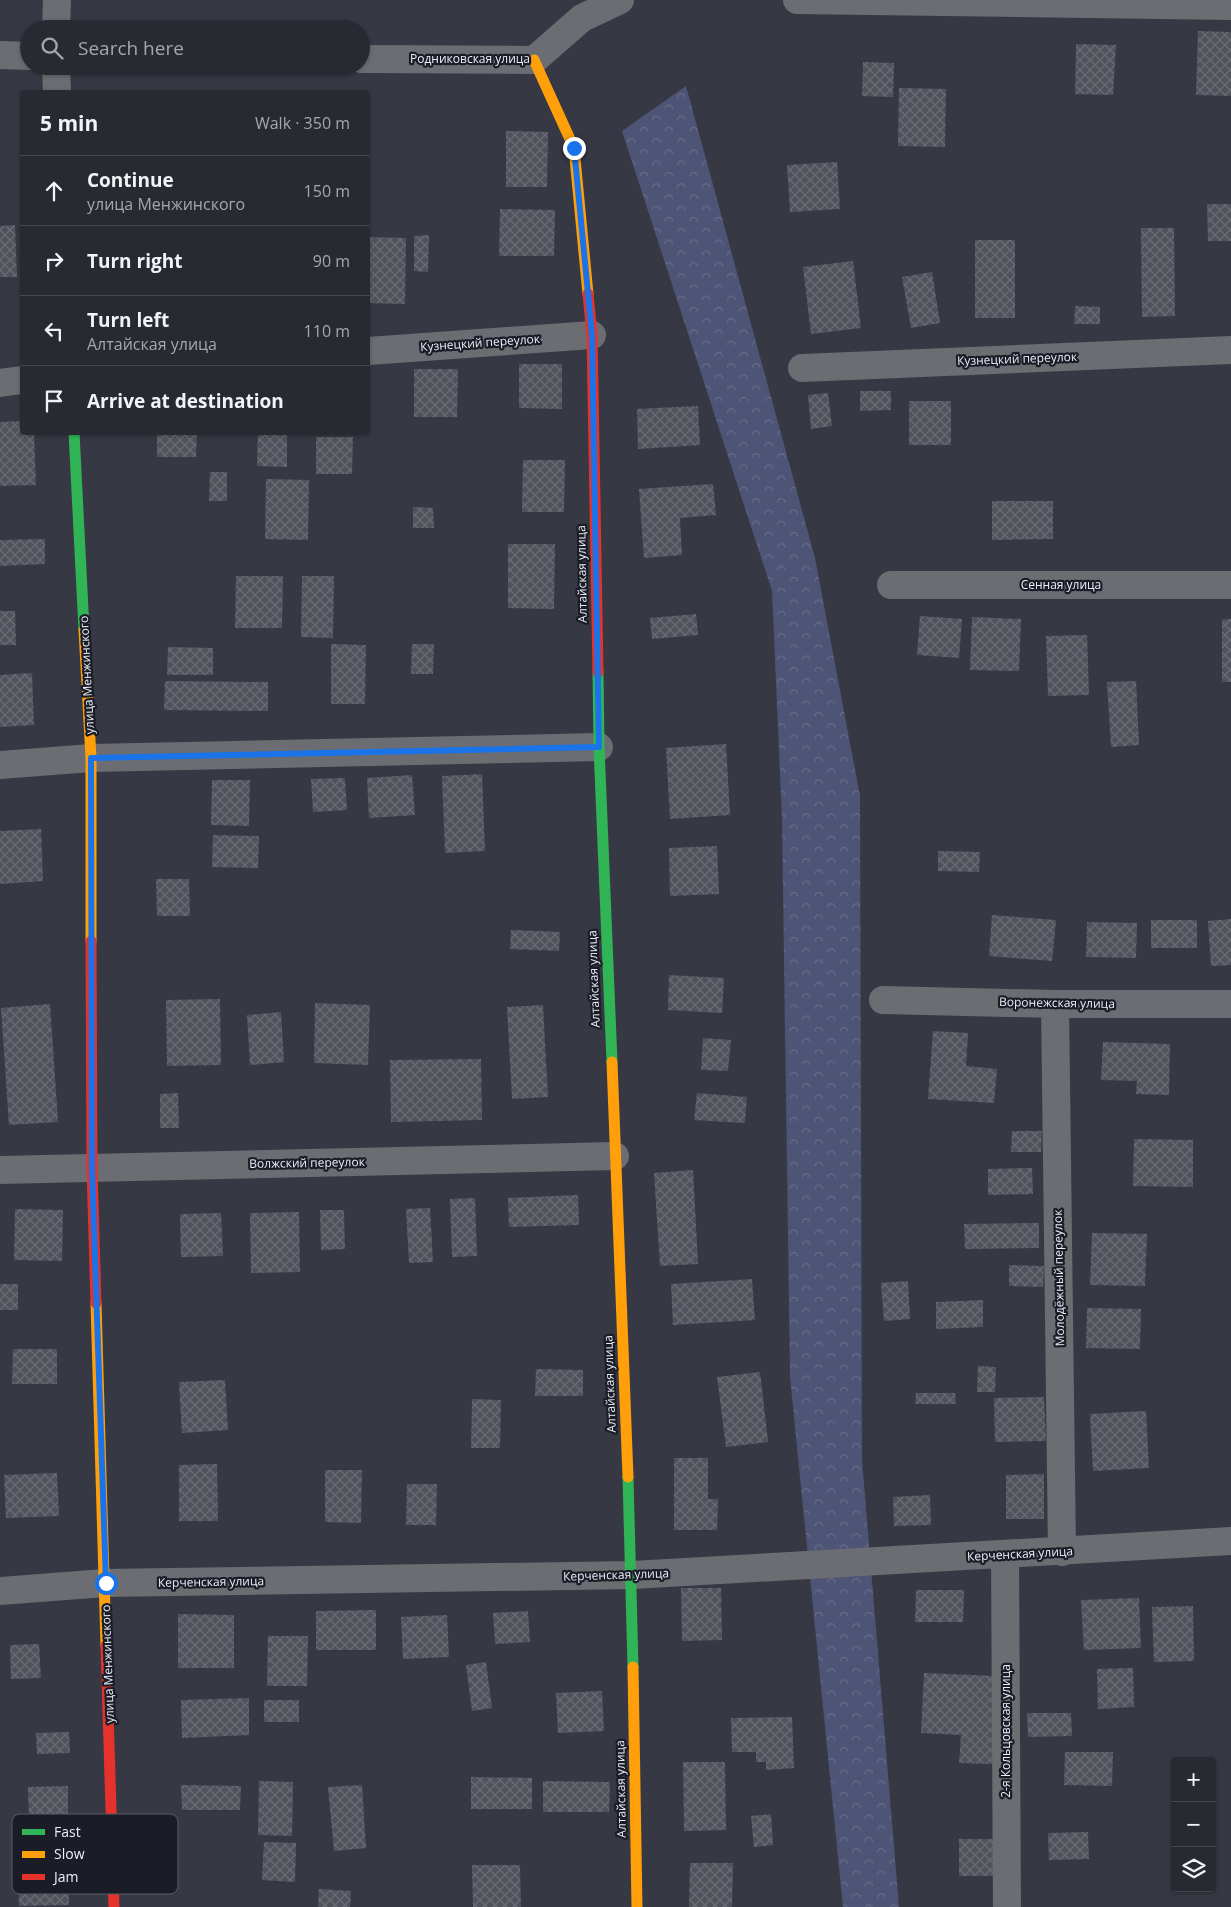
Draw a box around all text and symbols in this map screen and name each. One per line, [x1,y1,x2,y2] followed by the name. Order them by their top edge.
[20,20,370,75] search box
[38,34,66,62] icon: search
[78,35,184,61] text: Search here
[410,50,530,67] street label: Родниковская улица
[40,109,98,137] text: 5 min
[255,112,350,134] text: Walk · 350 m
[563,137,586,160] route end
[87,167,174,193] text: Continue
[40,177,68,205] icon: ahead
[304,180,350,202] text: 150 m
[87,193,245,215] text: улица Менжинского
[40,247,68,275] icon: right
[87,248,182,274] text: Turn right
[313,250,350,272] text: 90 m
[87,307,169,333] text: Turn left
[40,317,68,345] icon: left
[304,320,350,342] text: 110 m
[419,330,541,355] street label: Кузнецкий переулок
[87,333,217,355] text: Алтайская улица
[957,348,1078,369] street label: Кузнецкий переулок
[40,387,68,415] icon: arrive
[87,388,284,414] text: Arrive at destination
[572,525,591,623] street label: Алтайская улица
[1021,576,1101,593] street label: Сенная улица
[75,615,98,735] street label: улица Менжинского
[583,930,604,1028] street label: Алтайская улица
[999,993,1115,1012] street label: Воронежская улица
[249,1153,366,1172] street label: Волжский переулок
[1049,1209,1068,1346] street label: Молодёжный переулок
[599,1335,620,1433] street label: Алтайская улица
[967,1542,1073,1565] street label: Керченская улица
[563,1564,669,1585] street label: Керченская улица
[95,1572,118,1595] route start
[158,1572,264,1591] street label: Керченская улица
[97,1604,118,1724] street label: улица Менжинского
[997,1664,1014,1798] street label: 2-я Кольцовская улица
[611,1740,630,1838] street label: Алтайская улица
[1171,1757,1216,1892] map controls
[1171,1757,1216,1802] button: +
[1171,1802,1216,1847] button: −
[12,1814,178,1894] legend
[54,1822,81,1841] text: Fast
[54,1844,85,1863] text: Slow
[1171,1847,1216,1892] button: layers
[52,1867,79,1886] text: Jam

